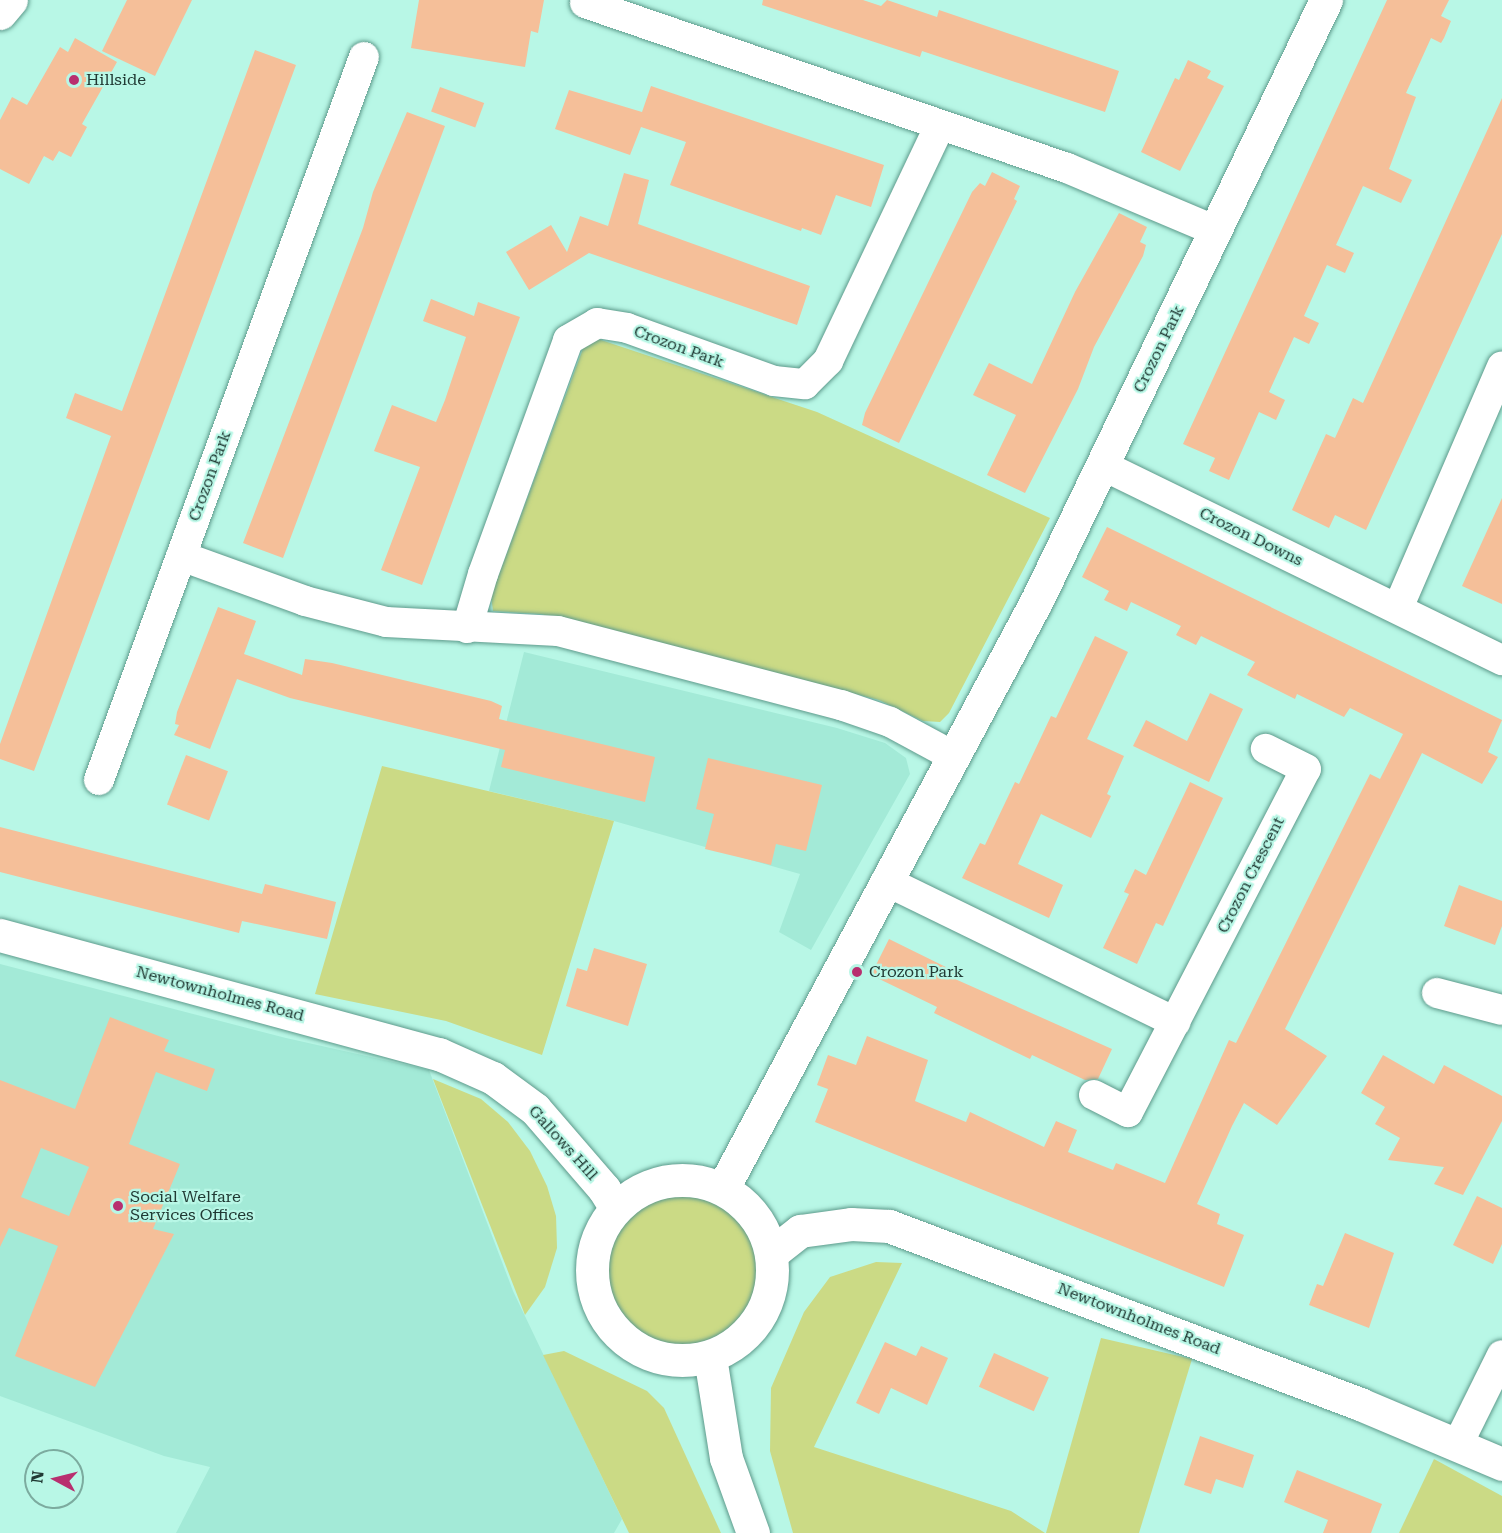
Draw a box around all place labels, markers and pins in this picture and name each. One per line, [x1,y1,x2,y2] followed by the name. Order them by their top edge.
[86,70,146,90] place label: Hillside
[67,73,81,87] marker: Hillside
[869,962,964,982] place label: Crozon Park
[850,965,864,979] marker: Crozon Park
[130,1187,254,1225] place label: Social Welfare Services Offices
[111,1199,125,1213] marker: Social Welfare Services Offices

